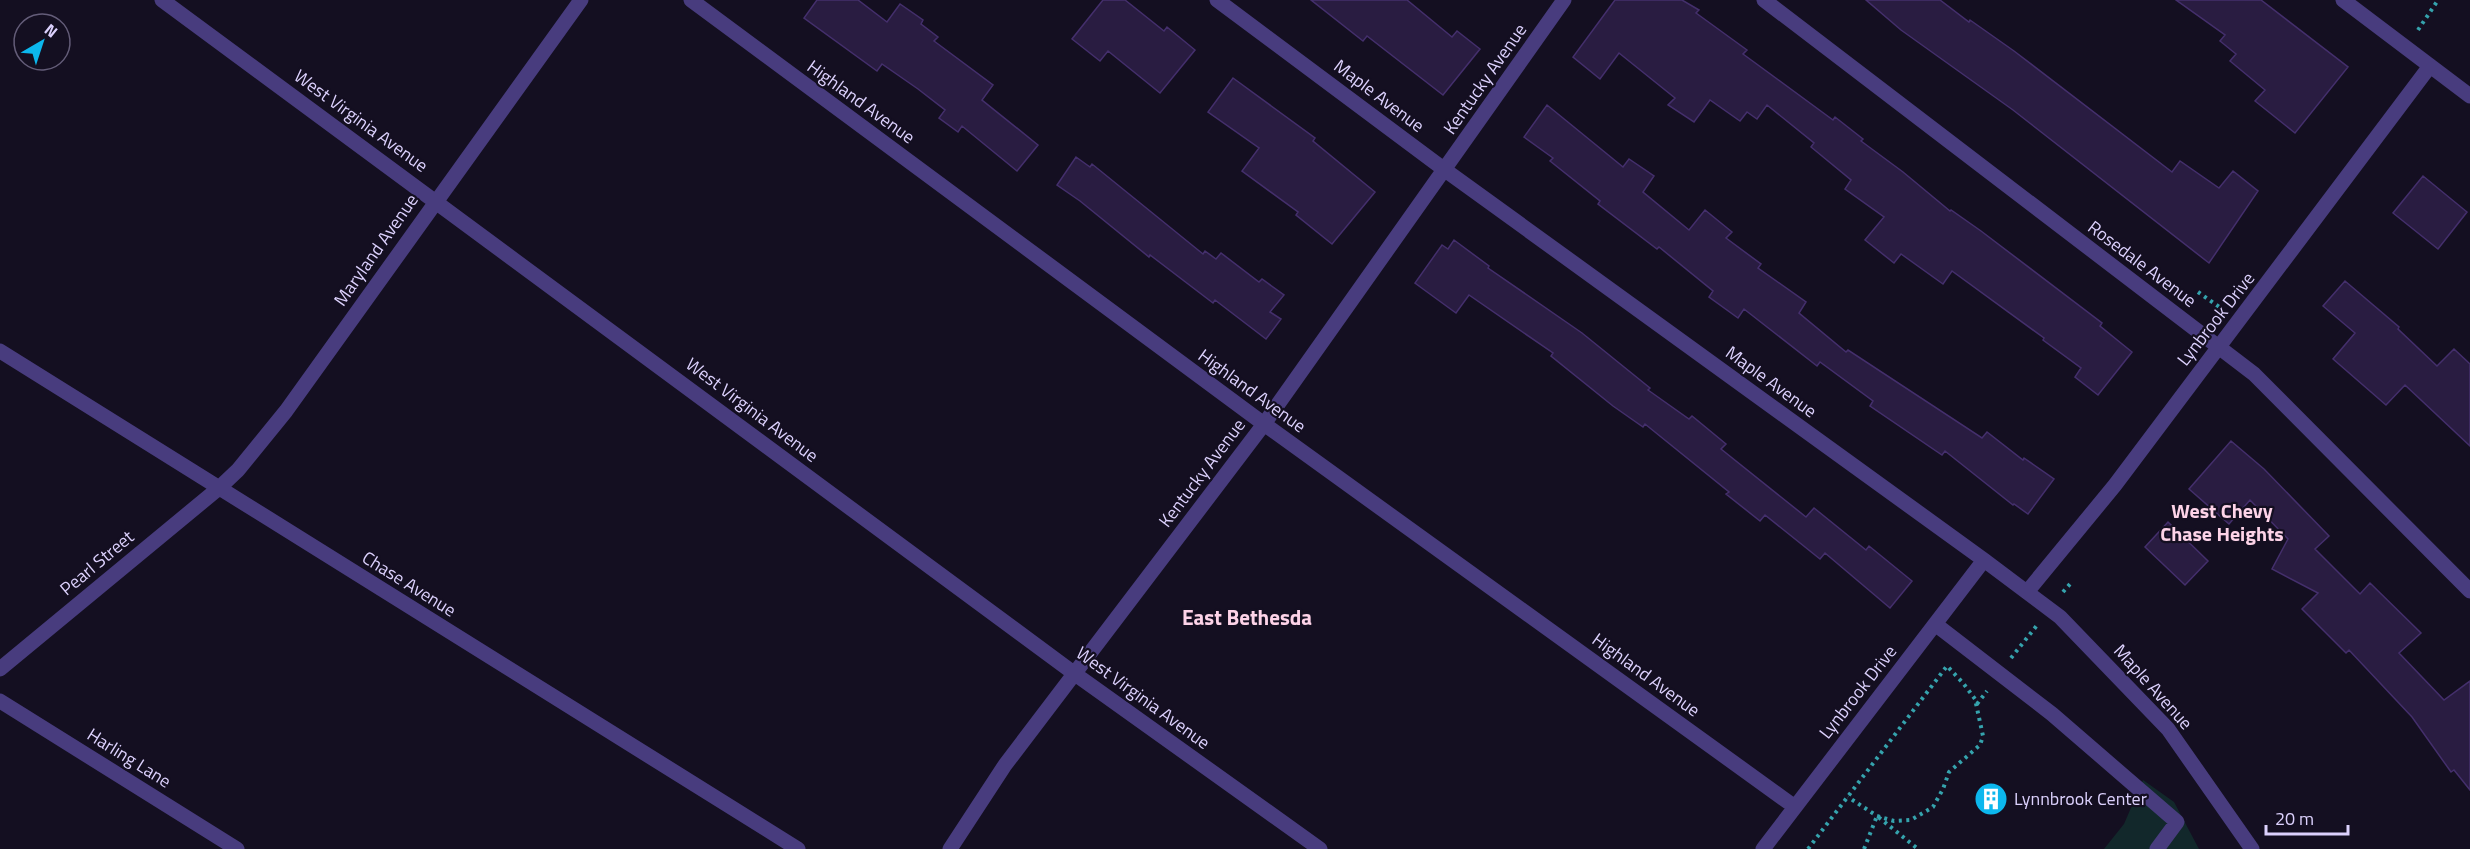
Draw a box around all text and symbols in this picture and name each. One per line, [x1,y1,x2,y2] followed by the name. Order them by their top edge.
[12,12,72,72] north arrow
[40,18,63,43] text: N
[1436,18,1533,140] street label: Kentucky Avenue
[802,53,921,150] street label: Highland Avenue
[1328,53,1430,139] street label: Maple Avenue
[289,63,434,179] street label: West Virginia Avenue
[327,188,424,311] street label: Maryland Avenue
[2082,214,2202,313] street label: Rosedale Avenue
[2170,266,2261,371] street label: Lynbrook Drive
[1720,339,1823,424] street label: Maple Avenue
[1193,342,1312,439] street label: Highland Avenue
[680,351,824,469] street label: West Virginia Avenue
[1152,413,1251,533] street label: Kentucky Avenue
[2160,495,2284,549] district label: West Chevy Chase Heights
[54,523,140,602] street label: Pearl Street
[357,544,461,623] street label: Chase Avenue
[1182,601,1312,633] district label: East Bethesda
[1587,626,1706,723] street label: Highland Avenue
[2107,638,2199,736] street label: Maple Avenue
[1812,639,1903,744] street label: Lynbrook Drive
[1071,640,1216,756] street label: West Virginia Avenue
[82,721,177,794] street label: Harling Lane
[1973,781,2009,817] building icon: Lynnbrook Center
[2014,785,2147,812] place label: Lynnbrook Center
[2266,798,2348,836] scale bar
[2275,805,2314,832] text: 20 m

